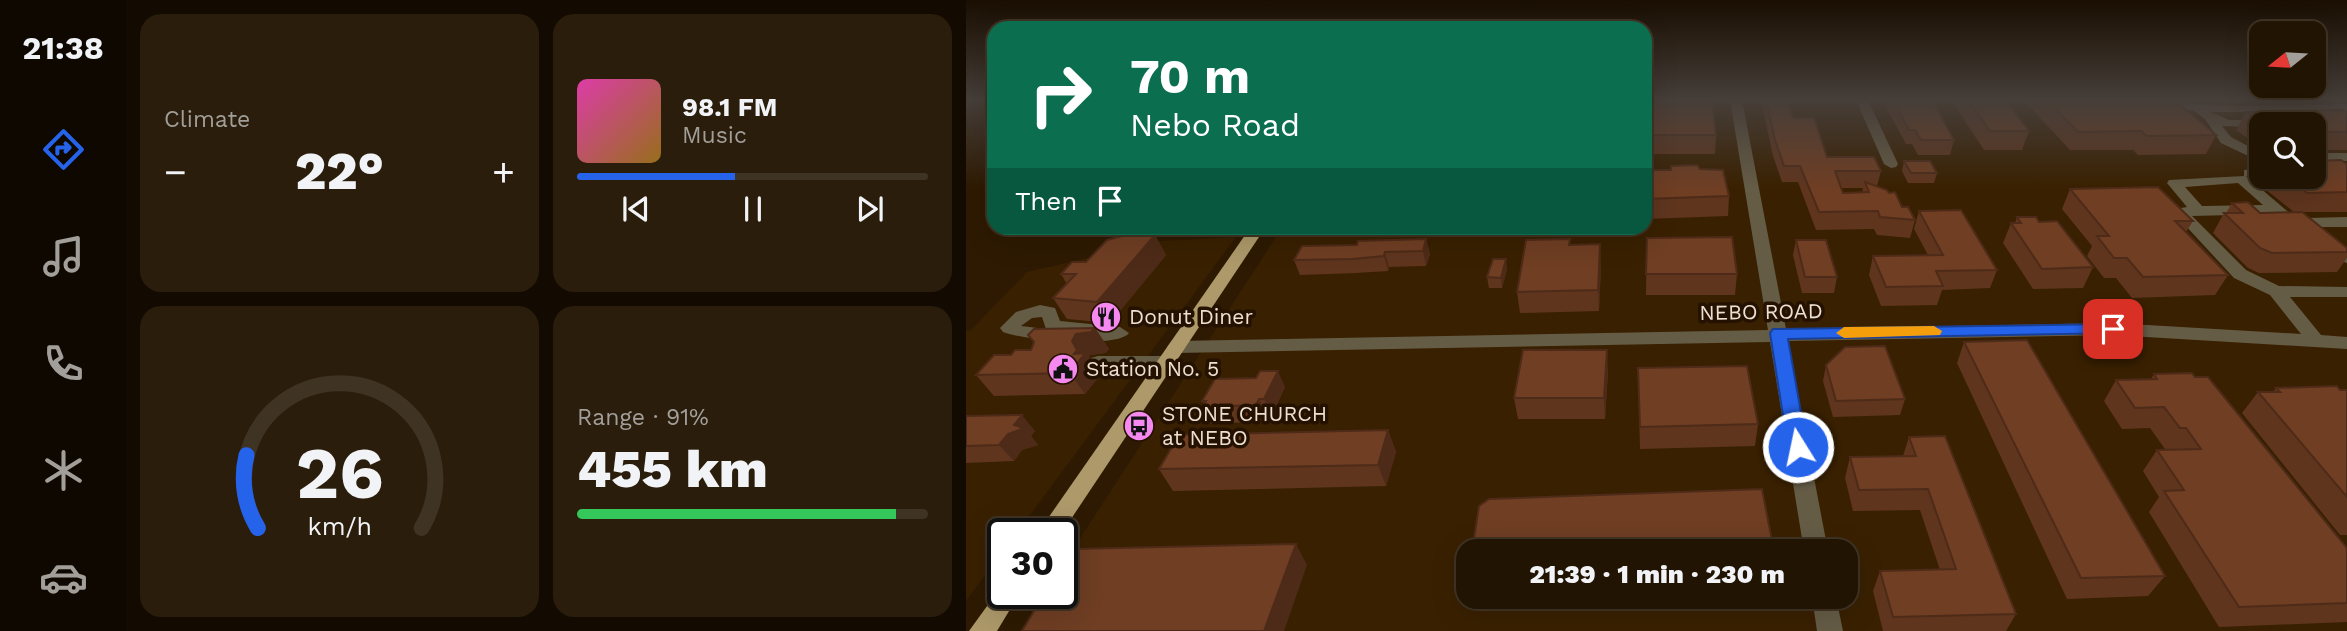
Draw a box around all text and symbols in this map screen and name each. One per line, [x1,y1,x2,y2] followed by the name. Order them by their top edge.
[2249,21,2326,98] north arrow
[2249,21,2326,189] map controls
[22,29,104,67] text: 21:38
[1130,47,1250,105] text: 70 m
[1015,49,1106,140] icon: right
[682,92,777,122] text: 98.1 FM
[164,106,250,133] text: Climate
[1130,106,1300,144] text: Nebo Road
[2249,112,2326,189] button: search
[682,122,747,149] text: Music
[39,125,88,174] icon: directions
[295,141,384,202] text: 22°
[164,150,187,194] text: −
[492,150,515,194] text: +
[1091,182,1129,220] icon: arrive
[1015,186,1077,216] text: Then
[617,190,655,228] icon: previous
[734,190,772,228] icon: pause
[851,190,889,228] icon: next
[39,232,88,281] icon: music
[1699,298,1823,325] street label: NEBO ROAD
[2083,299,2143,359] pin
[1089,300,1123,334] restaurant icon: Donut Diner
[1129,304,1253,329] place label: Donut Diner
[2094,310,2132,348] icon: arrive
[39,339,88,388] icon: phone
[1046,352,1080,386] public building icon: Station No. 5
[1086,356,1219,381] place label: Station No. 5
[1162,401,1327,450] place label: STONE CHURCH at NEBO
[577,404,709,431] text: Range · 91%
[1122,409,1156,443] bus stop icon: STONE CHURCH at NEBO
[1761,410,1835,484] position arrow
[295,430,384,516] text: 26
[577,439,768,500] text: 455 km
[39,446,88,495] icon: climate
[307,511,372,540] text: km/h
[987,518,1078,609] speed limit sign: 30
[39,553,88,602] icon: car
[1529,559,1785,589] text: 21:39 · 1 min · 230 m

